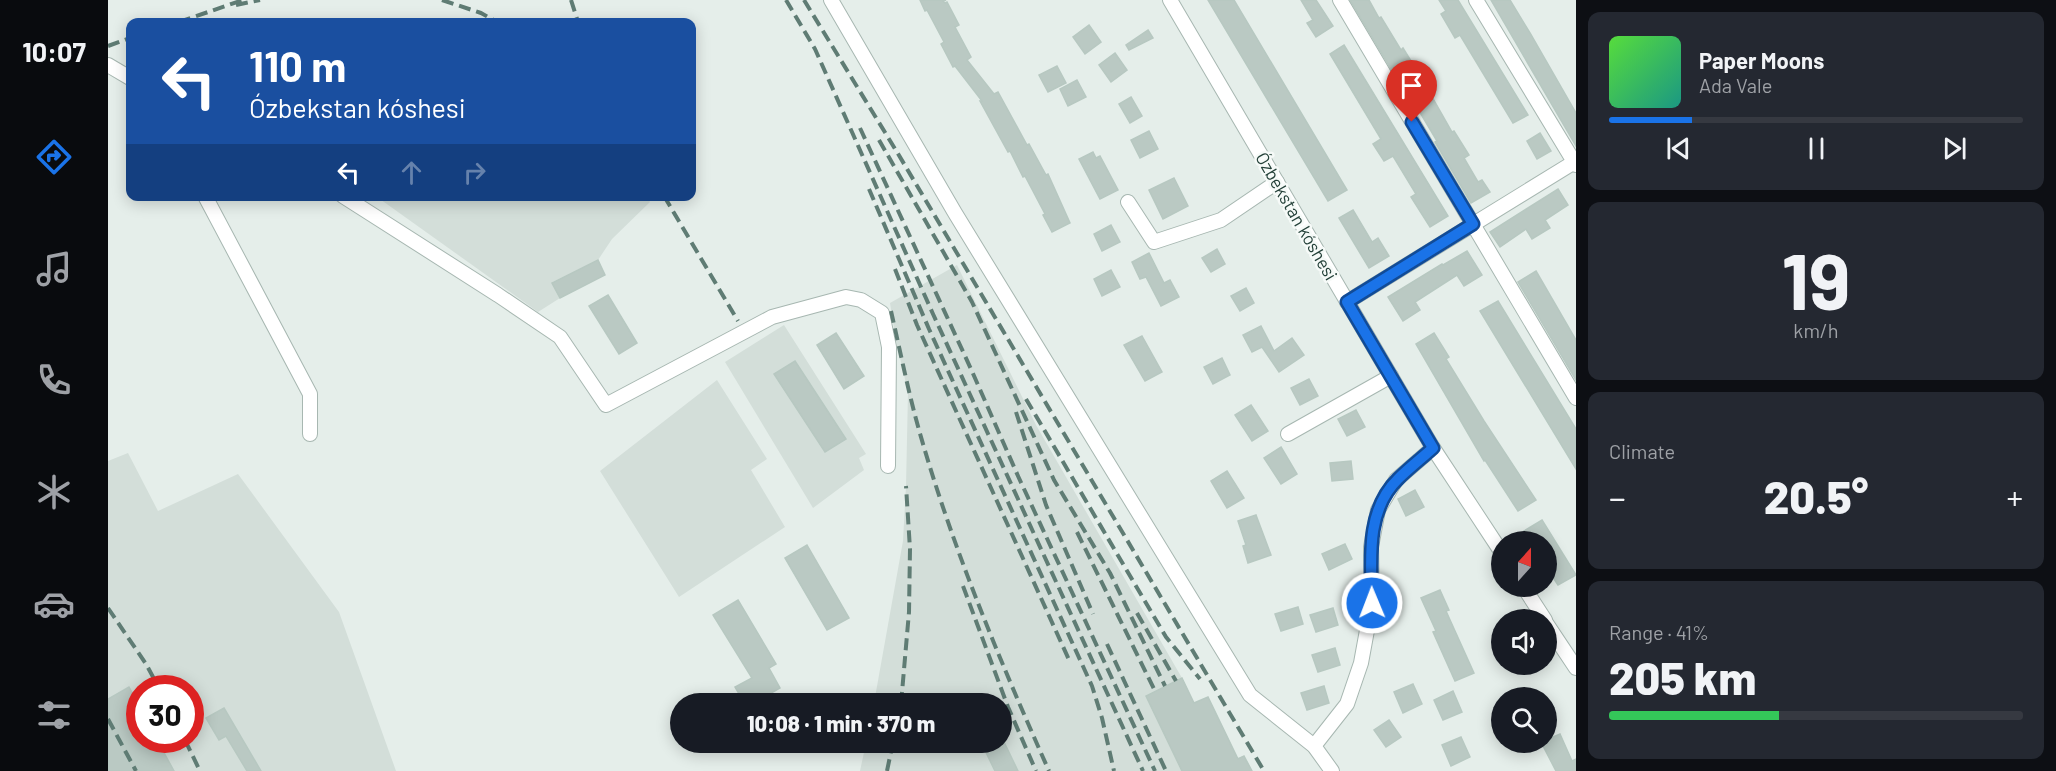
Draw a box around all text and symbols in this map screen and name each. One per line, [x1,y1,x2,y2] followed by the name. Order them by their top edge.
[22,35,86,67] text: 10:07
[249,40,346,90] text: 110 m
[150,42,228,120] icon: left
[1699,47,1824,73] text: Paper Moons
[1386,60,1437,122] pin
[1395,69,1428,102] icon: arrive
[1699,73,1772,97] text: Ada Vale
[249,91,466,123] text: Ózbekstan kóshesi
[1662,132,1695,165] icon: previous
[1800,132,1833,165] icon: pause
[1938,132,1971,165] icon: next
[33,136,75,178] icon: directions
[1251,148,1343,284] street label: Ózbekstan kóshesi
[332,156,365,189] icon: left
[395,156,428,189] icon: ahead
[458,156,491,189] icon: right
[1781,232,1851,326] text: 19
[33,248,75,290] icon: music
[1793,318,1839,342] text: km/h
[33,359,75,401] icon: phone
[1609,439,1675,463] text: Climate
[1764,469,1868,523] text: 20.5°
[33,471,75,513] icon: climate
[1609,477,1626,517] text: −
[2007,477,2023,517] text: +
[1491,531,1557,597] north arrow
[1491,531,1557,753] map controls
[1340,571,1404,635] position arrow
[33,583,75,625] icon: car
[1491,609,1557,675] button: sound
[1609,620,1709,644] text: Range · 41%
[1609,650,1756,704] text: 205 km
[126,675,204,753] speed limit sign: 30
[1491,687,1557,753] button: search
[33,694,75,736] icon: filters
[747,710,935,736] text: 10:08 · 1 min · 370 m

